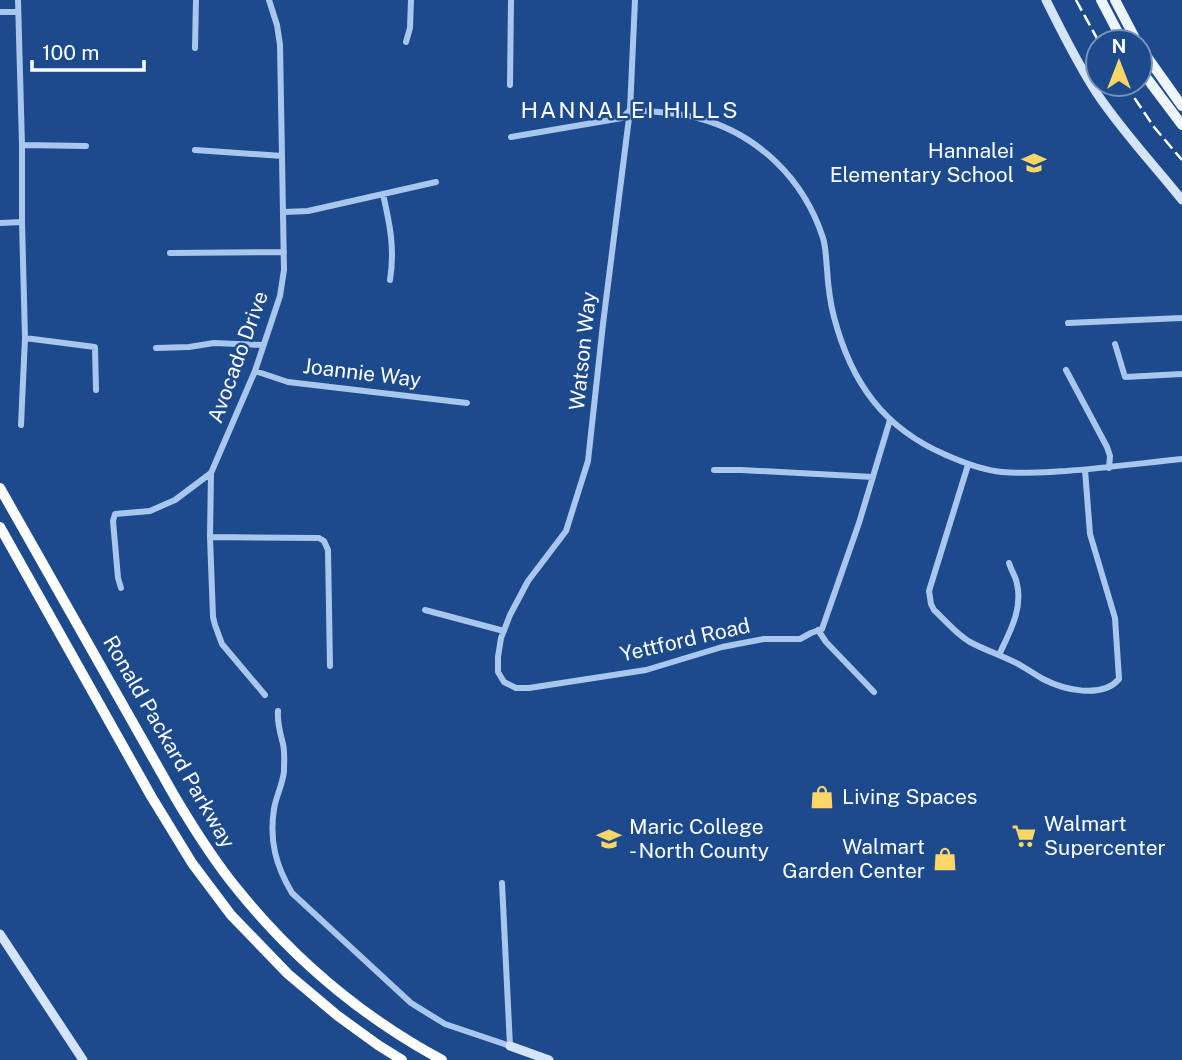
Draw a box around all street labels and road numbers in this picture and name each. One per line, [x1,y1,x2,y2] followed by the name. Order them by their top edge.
[202,288,273,426] street label: Avocado Drive
[564,290,601,412] street label: Watson Way
[302,353,423,392] street label: Joannie Way
[617,612,752,667] street label: Yettford Road
[98,631,241,853] street label: Ronald Packard Parkway

